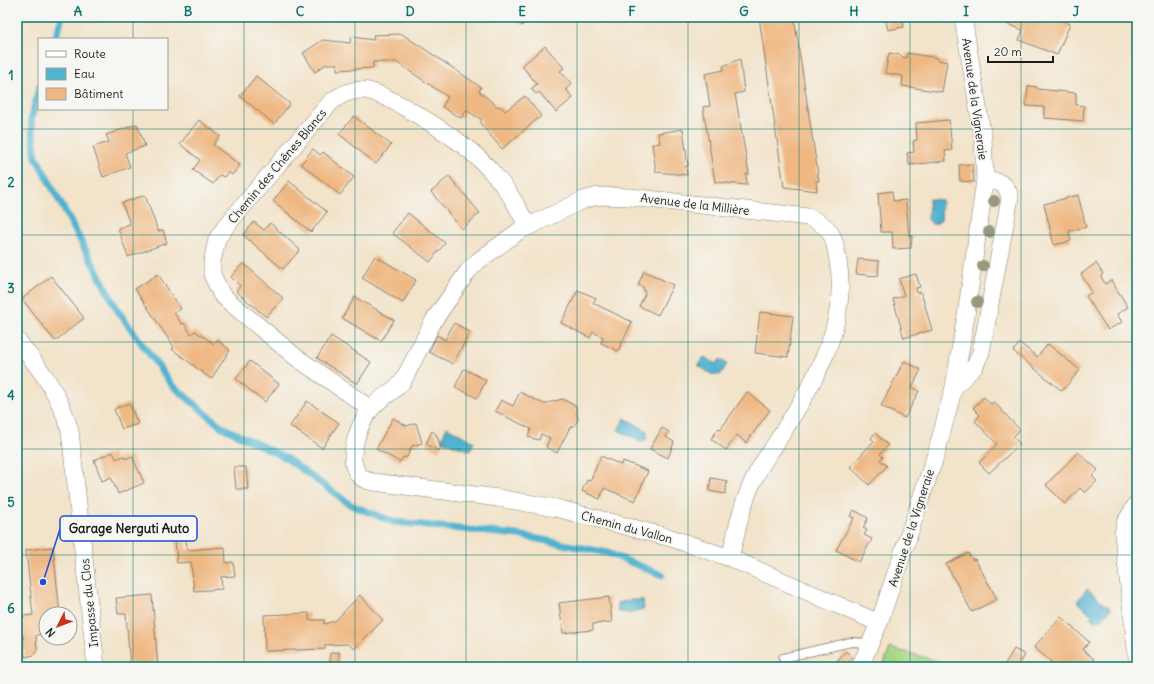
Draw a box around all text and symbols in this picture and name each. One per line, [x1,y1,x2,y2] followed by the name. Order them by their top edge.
[74,3,83,20] text: A
[184,3,193,20] text: B
[296,3,305,20] text: C
[405,3,415,20] text: D
[518,3,526,20] text: E
[628,3,636,20] text: F
[739,3,749,20] text: G
[849,3,859,20] text: H
[963,3,969,20] text: I
[1073,3,1080,20] text: J
[959,37,991,161] street label: Avenue de la Vigneraie
[38,38,168,110] legend
[988,38,1053,64] scale bar
[994,44,1022,59] text: 20 m
[74,46,106,61] text: Route
[74,66,95,81] text: Eau
[8,67,14,84] text: 1
[74,86,123,101] text: Bâtiment
[225,106,329,226] street label: Chemin des Chênes Blancs
[7,174,15,191] text: 2
[640,190,750,218] street label: Avenue de la Millière
[7,280,15,297] text: 3
[7,387,15,404] text: 4
[885,467,937,589] street label: Avenue de la Vigneraie
[7,494,15,511] text: 5
[580,508,674,546] street label: Chemin du Vallon
[60,516,197,541] callout: Garage Nerguti Auto
[69,520,189,537] text: Garage Nerguti Auto
[77,558,101,648] street label: Impasse du Clos
[7,600,15,617] text: 6
[38,606,78,646] north arrow
[43,625,58,640] text: N

